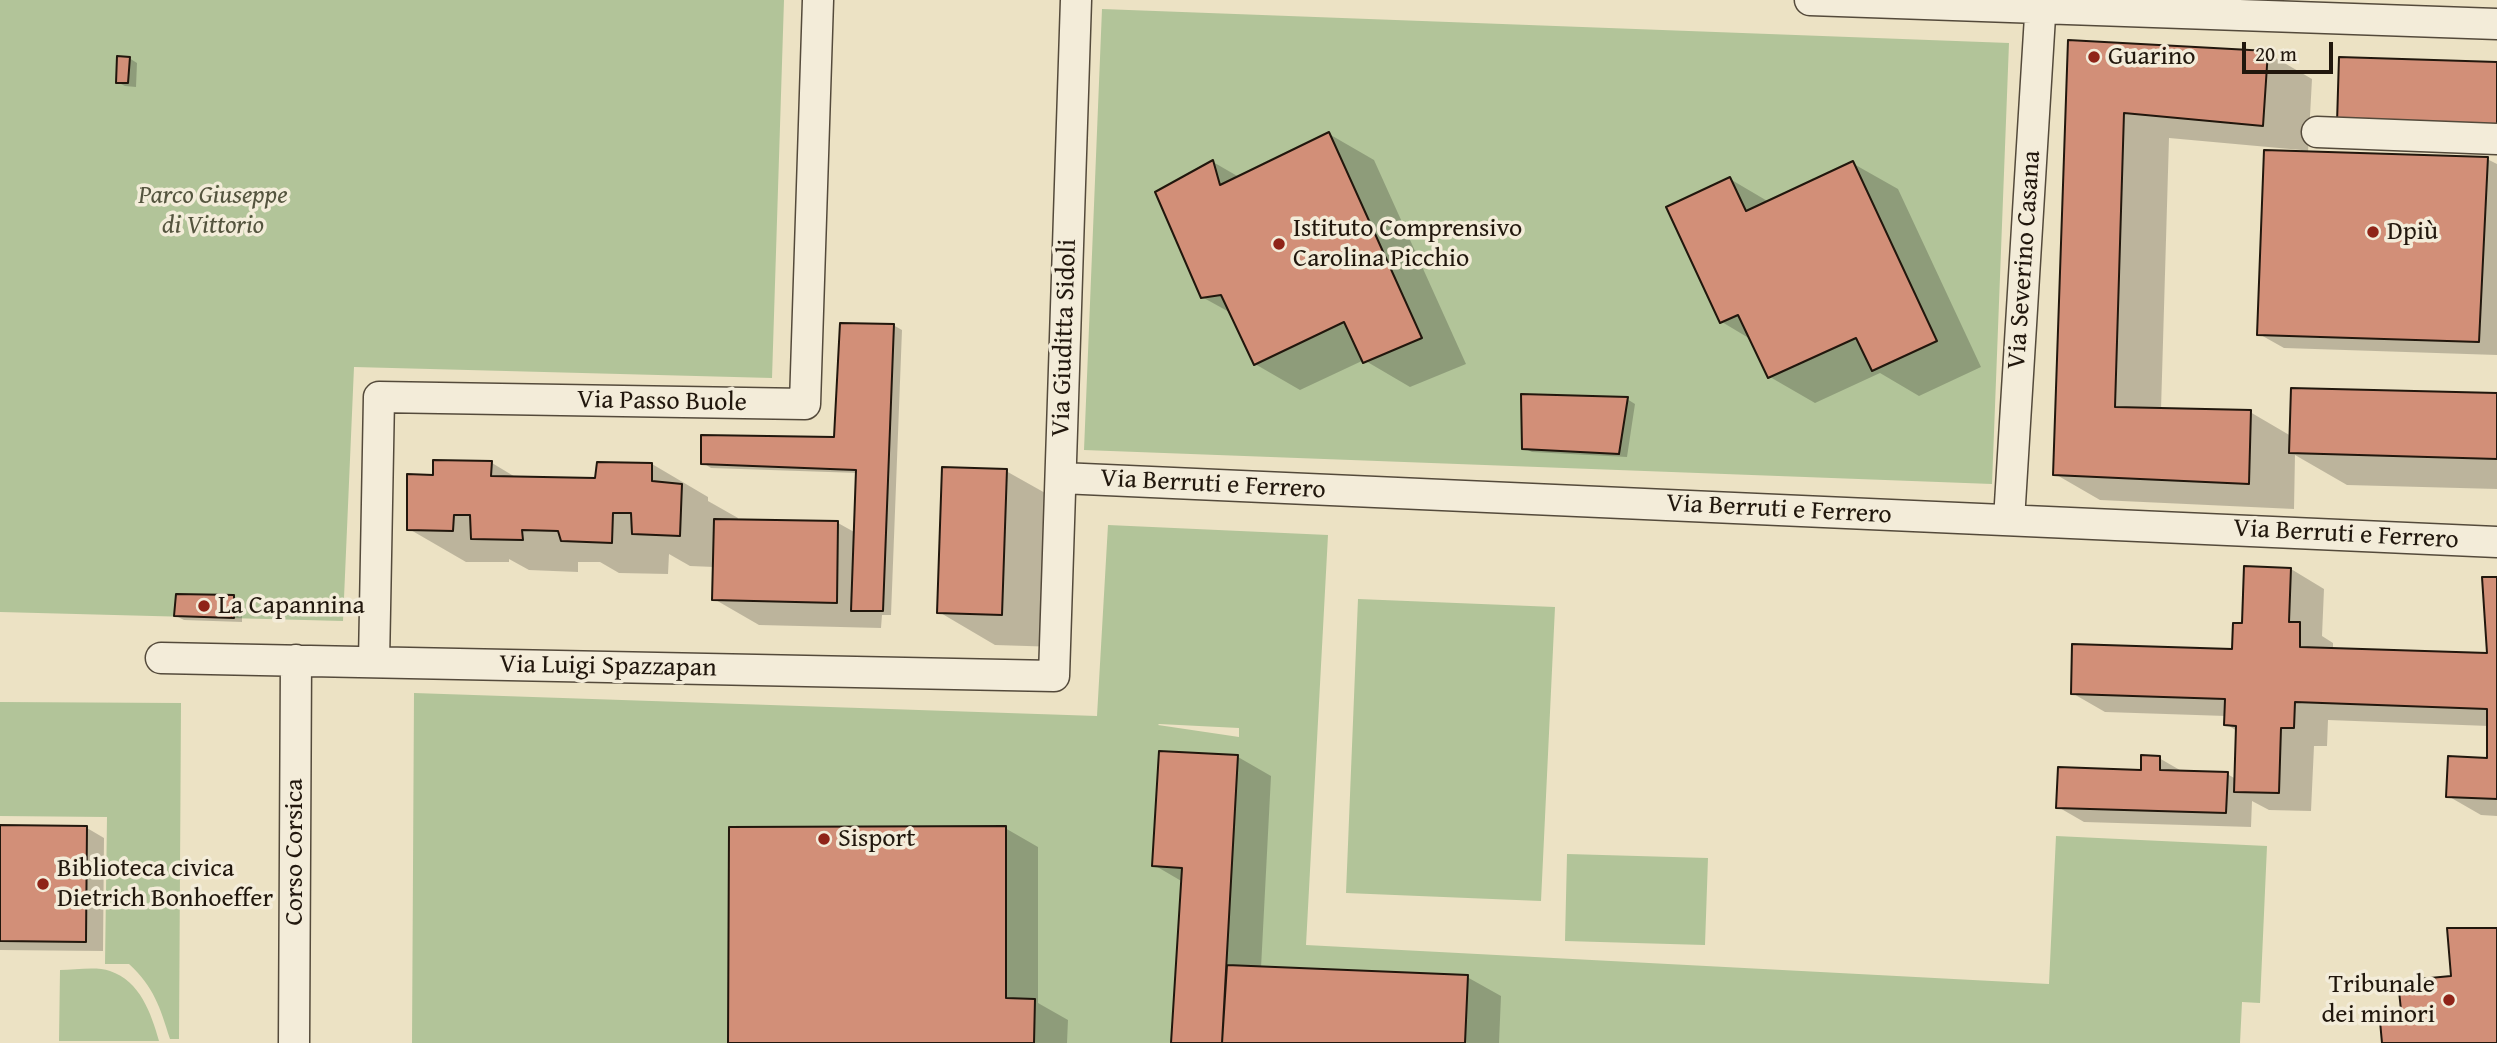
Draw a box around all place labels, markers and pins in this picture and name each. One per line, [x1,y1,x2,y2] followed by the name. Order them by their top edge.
[2108,41,2196,73] place label: Guarino
[2086,49,2102,65] marker: Guarino
[1293,213,1522,274] place label: Istituto Comprensivo Carolina Picchio
[2387,216,2438,248] place label: Dpiù
[2365,224,2381,240] marker: Dpiù
[1271,236,1287,252] marker: Istituto Comprensivo Carolina Picchio
[218,590,365,622] place label: La Capannina
[196,598,212,614] marker: La Capannina
[838,823,916,855] place label: Sisport
[816,831,832,847] marker: Sisport
[57,853,273,914] place label: Biblioteca civica Dietrich Bonhoeffer
[35,876,51,892] marker: Biblioteca civica Dietrich Bonhoeffer
[2321,969,2435,1030] place label: Tribunale dei minori
[2441,992,2457,1008] marker: Tribunale dei minori

